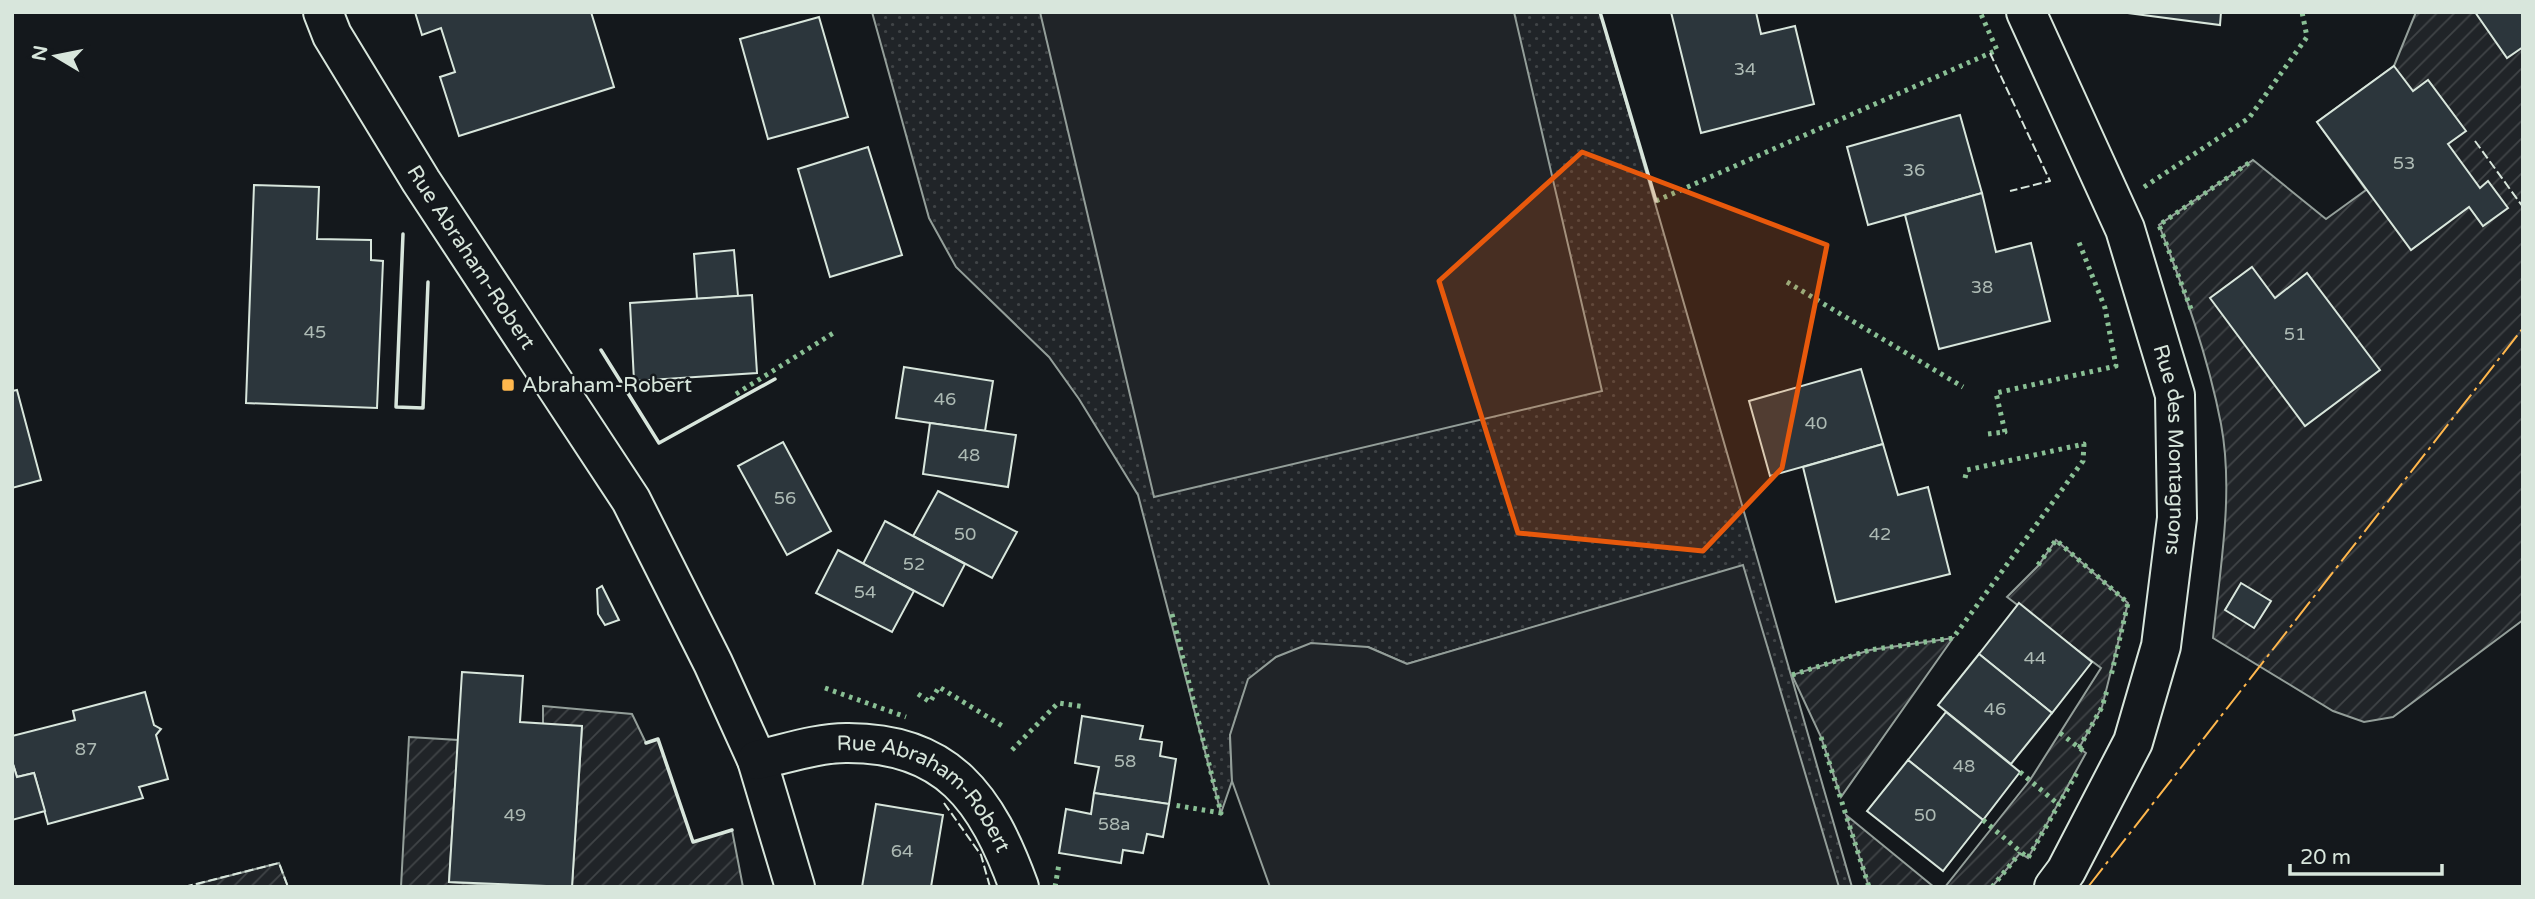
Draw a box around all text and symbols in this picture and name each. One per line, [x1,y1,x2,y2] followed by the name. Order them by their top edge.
[21,21,91,91] north arrow
[28,44,52,63] text: N
[1734,58,1756,80] house number: 34
[2393,152,2415,174] house number: 53
[1903,159,1925,181] house number: 36
[402,161,541,354] street label: Rue Abraham-Robert
[1971,276,1993,298] house number: 38
[304,321,326,343] house number: 45
[2284,323,2306,345] house number: 51
[2148,341,2190,557] street label: Rue des Montagnons
[522,373,692,398] place label: Abraham-Robert
[500,377,516,393] marker: Abraham-Robert
[934,388,956,410] house number: 46
[1805,412,1827,434] house number: 40
[958,444,980,466] house number: 48
[774,487,796,509] house number: 56
[954,523,976,545] house number: 50
[1869,523,1891,545] house number: 42
[903,553,925,575] house number: 52
[854,581,876,603] house number: 54
[2024,647,2046,669] house number: 44
[1984,698,2006,720] house number: 46
[836,730,1016,856] street label: Rue Abraham-Robert
[75,738,97,760] house number: 87
[1114,750,1136,772] house number: 58
[1953,755,1975,777] house number: 48
[504,804,526,826] house number: 49
[1914,804,1936,826] house number: 50
[1098,813,1130,835] house number: 58a
[2290,832,2442,876] scale bar
[891,840,913,862] house number: 64
[2300,845,2351,870] text: 20 m

